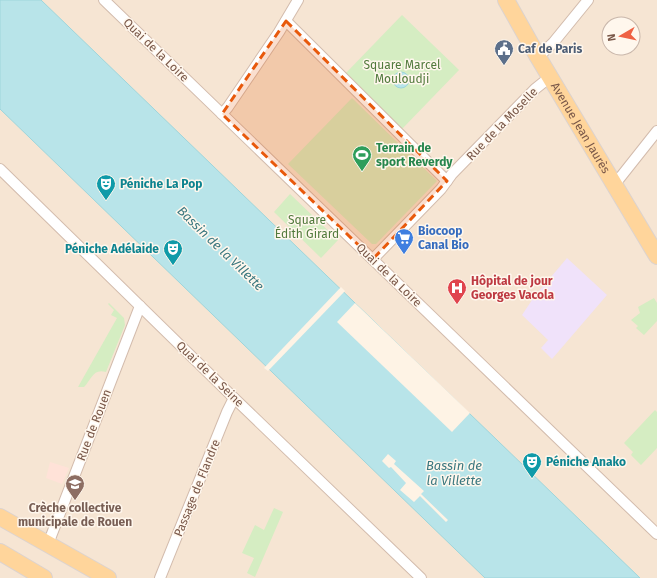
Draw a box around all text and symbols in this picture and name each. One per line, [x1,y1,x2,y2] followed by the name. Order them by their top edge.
[120,15,192,85] street label: Quai de la Loire
[601,16,641,56] north arrow
[605,33,619,42] text: N
[493,38,515,66] public building icon: Caf de Paris
[518,42,582,56] place label: Caf de Paris
[364,58,441,86] park label: Square Marcel Mouloudji
[548,80,613,176] street label: Avenue Jean Jaurès
[464,85,540,163] street label: Rue de la Moselle
[376,141,453,169] place label: Terrain de sport Reverdy
[351,144,373,172] sports icon: Terrain de sport Reverdy
[95,173,117,201] theatre icon: Péniche La Pop
[120,177,202,191] place label: Péniche La Pop
[174,203,267,294] water label: Bassin de la Villette
[275,213,339,241] park label: Square Édith Girard
[418,224,469,252] place label: Biocoop Canal Bio
[393,227,415,255] supermarket icon: Biocoop Canal Bio
[162,238,184,266] theatre icon: Péniche Adélaide
[353,240,425,310] street label: Quai de la Loire
[65,242,159,256] place label: Péniche Adélaide
[471,274,555,302] place label: Hôpital de jour Georges Vacola
[446,277,468,305] hospital icon: Hôpital de jour Georges Vacola
[173,338,247,410] street label: Quai de la Seine
[74,387,114,463] street label: Rue de Rouen
[171,437,223,539] street label: Passage de Flandre
[521,451,543,479] theatre icon: Péniche Anako
[546,455,626,469] place label: Péniche Anako
[426,458,482,488] water label: Bassin de la Villette
[64,473,86,501] school or university icon: Crèche collective municipale de Rouen
[18,501,132,529] place label: Crèche collective municipale de Rouen

